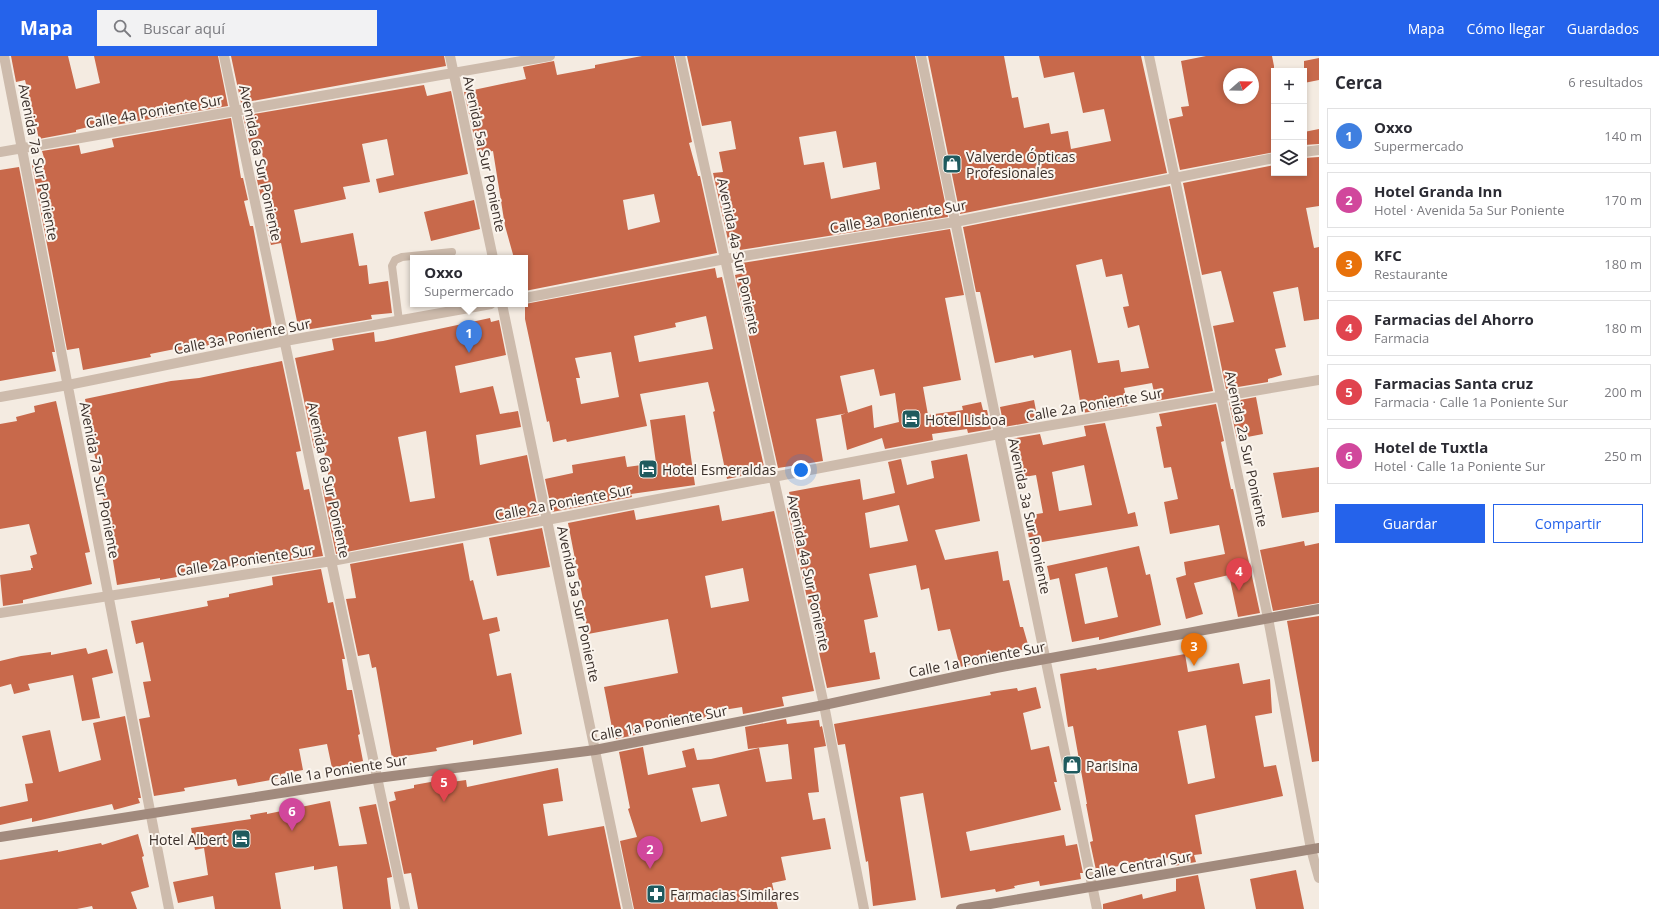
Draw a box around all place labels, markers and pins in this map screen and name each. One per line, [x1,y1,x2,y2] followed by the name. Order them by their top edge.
[966,147,1076,182] place label: Valverde Ópticas Profesionales
[941,153,963,175] shop icon: Valverde Ópticas Profesionales
[456,320,482,353] pin: 1
[900,408,922,430] hotel icon: Hotel Lisboa
[925,410,1006,429] place label: Hotel Lisboa
[637,458,659,480] hotel icon: Hotel Esmeraldas
[662,460,776,479] place label: Hotel Esmeraldas
[1226,558,1252,591] pin: 4
[1181,633,1207,666] pin: 3
[1061,754,1083,776] shop icon: Parisina
[1086,756,1138,775] place label: Parisina
[431,769,457,802] pin: 5
[279,798,305,831] pin: 6
[230,828,252,850] hotel icon: Hotel Albert
[149,830,227,849] place label: Hotel Albert
[637,836,663,869] pin: 2
[645,883,667,905] pharmacy icon: Farmacias Similares
[670,885,799,904] place label: Farmacias Similares

